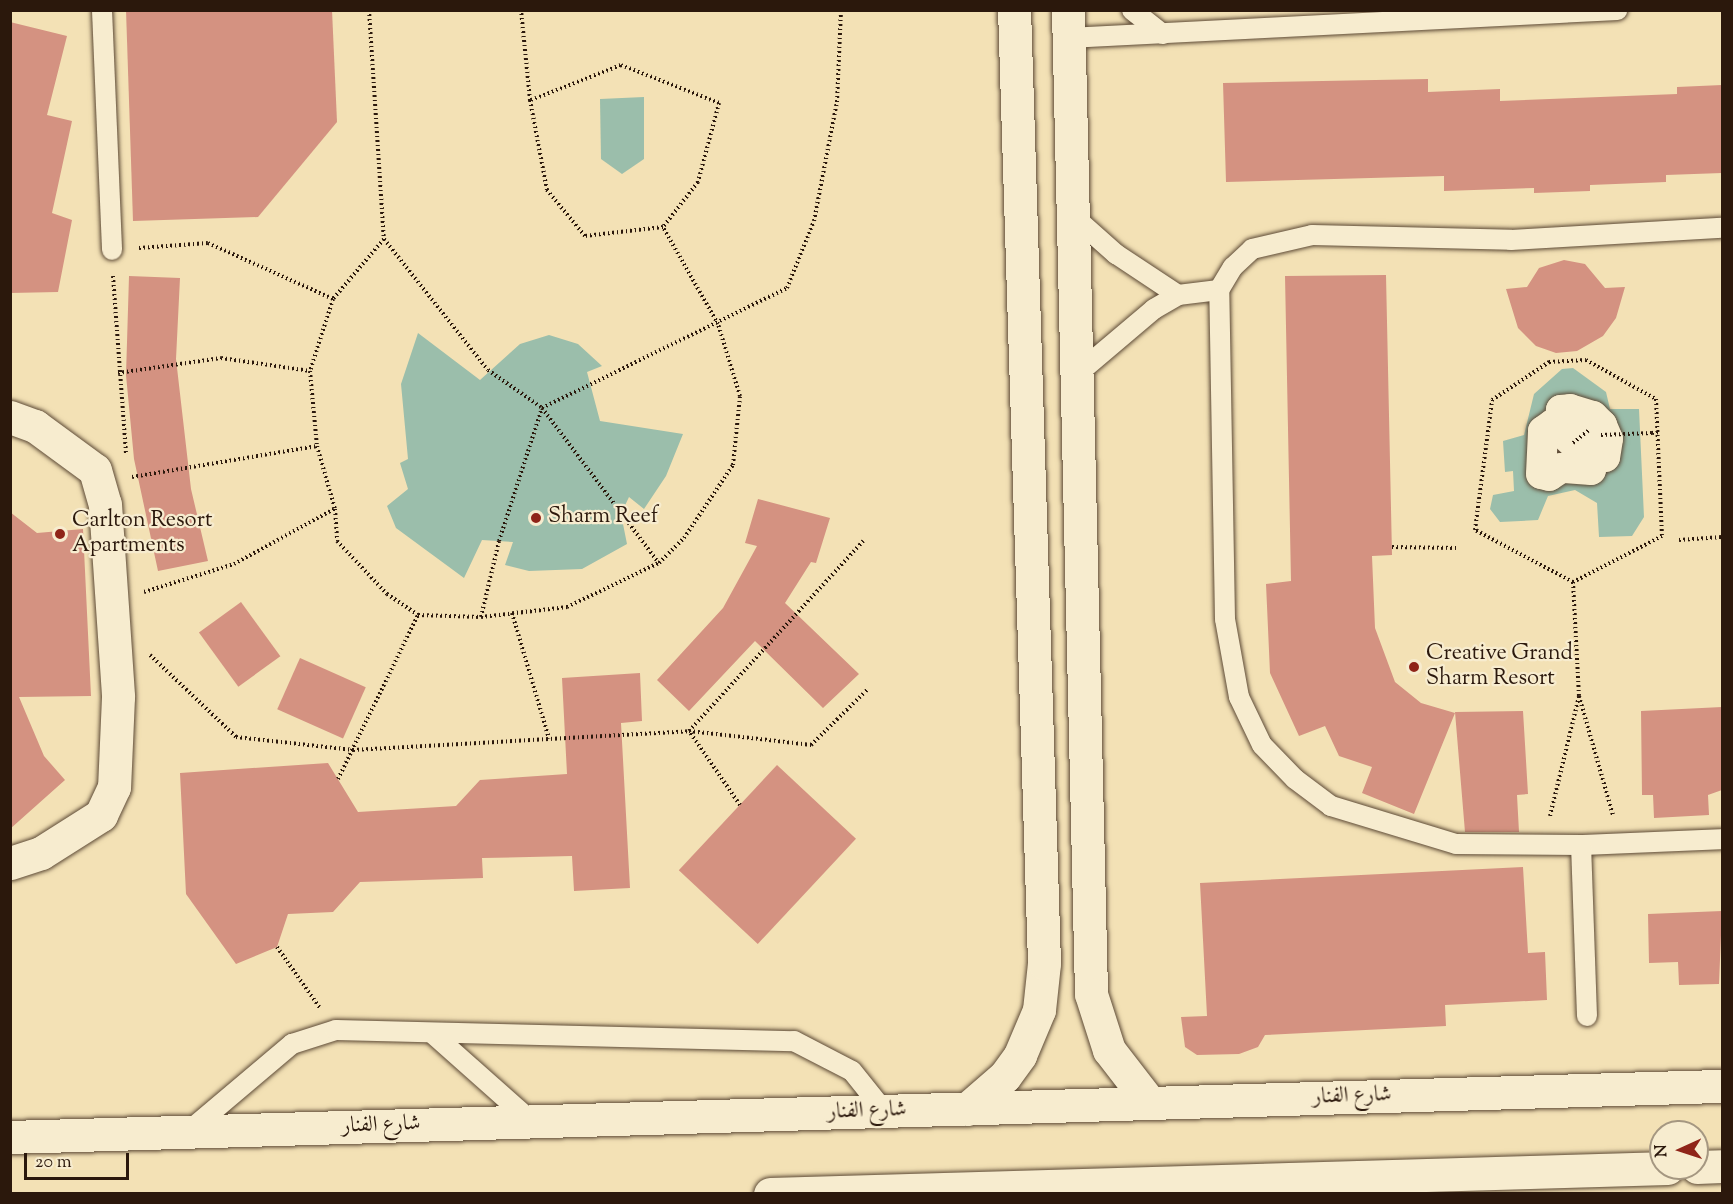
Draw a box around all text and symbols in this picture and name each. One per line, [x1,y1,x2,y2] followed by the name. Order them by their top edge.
[548,505,658,531] place label: Sharm Reef
[72,508,212,560] place label: Carlton Resort Apartments
[529,511,543,525] marker: Sharm Reef
[53,527,67,541] marker: Carlton Resort Apartments
[1426,641,1573,692] place label: Creative Grand Sharm Resort
[1407,660,1421,674] marker: Creative Grand Sharm Resort
[1312,1082,1392,1112] street label: شارع الفنار
[827,1097,907,1127] street label: شارع الفنار
[341,1111,421,1141] street label: شارع الفنار
[1649,1120,1709,1180] north arrow
[27,1141,132,1179] scale bar
[1651,1144,1674,1158] text: N
[35,1150,72,1176] text: 20 m

